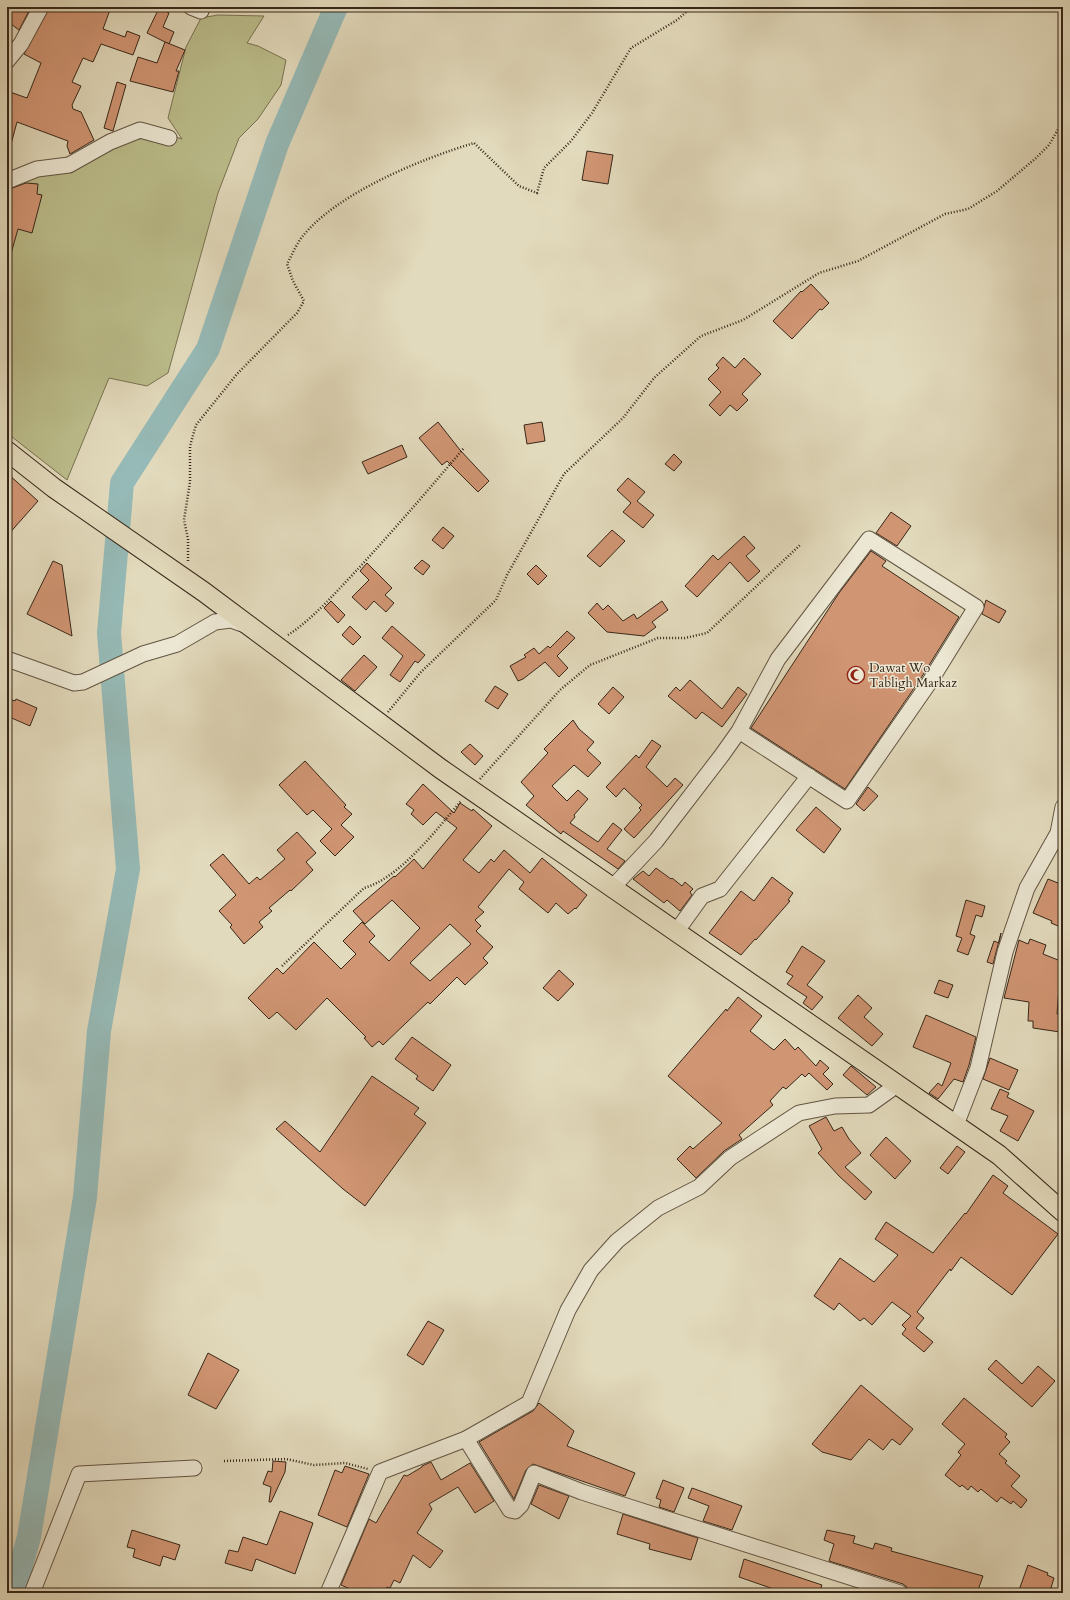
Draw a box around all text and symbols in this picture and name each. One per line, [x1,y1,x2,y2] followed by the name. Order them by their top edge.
[869,659,957,692] place label: Dawat Wo Tabligh Markaz
[846,665,866,685] mosque icon: Dawat Wo Tabligh Markaz

